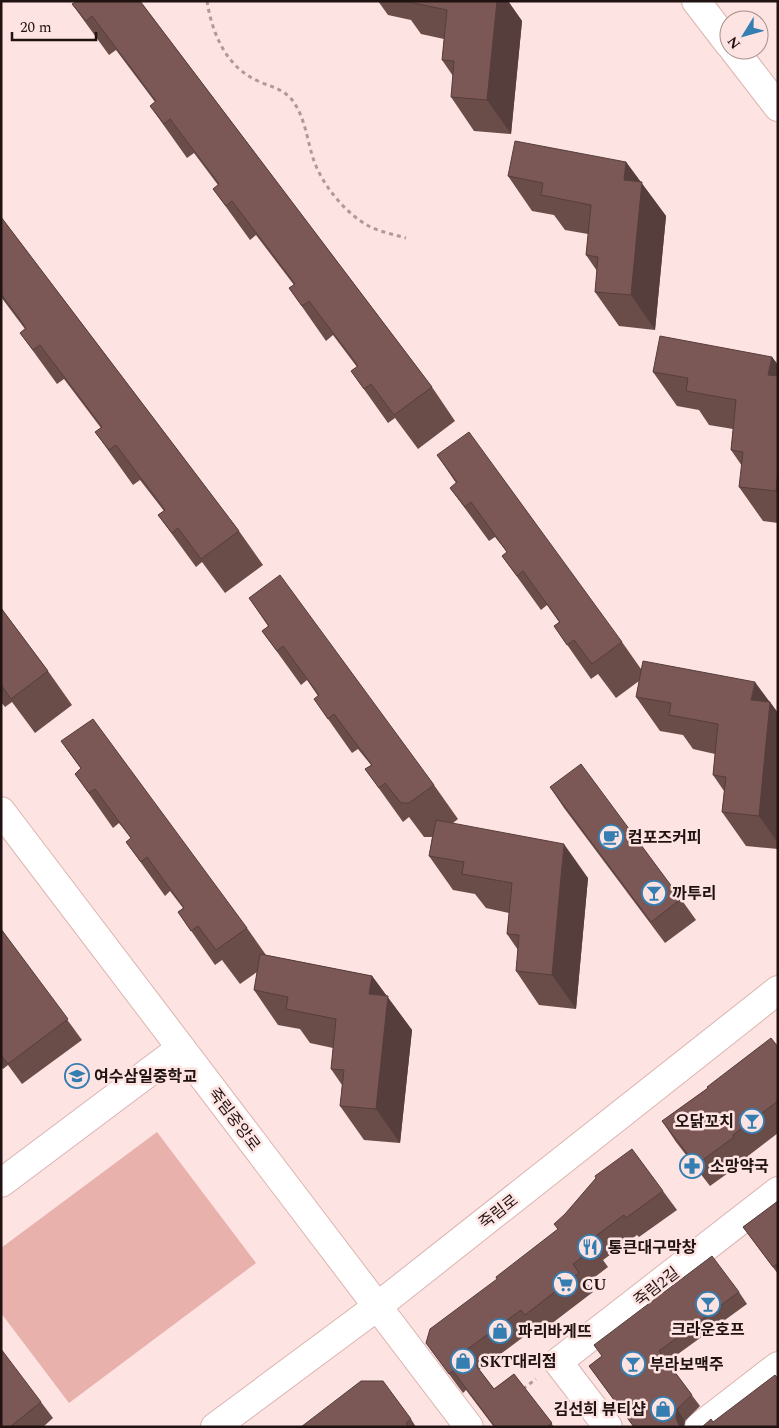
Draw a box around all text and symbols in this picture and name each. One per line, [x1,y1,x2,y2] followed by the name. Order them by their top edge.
[12,10,96,42] scale bar
[719,10,769,60] north arrow
[20,16,52,39] text: 20 m
[722,32,746,53] text: N
[598,824,624,850] cafe icon: 컴포즈커피
[628,826,702,850] place label: 컴포즈커피
[641,880,667,906] bar icon: 까투리
[672,882,716,906] place label: 까투리
[64,1063,90,1089] school or university icon: 여수삼일중학교
[94,1065,197,1089] place label: 여수삼일중학교
[202,1083,266,1156] street label: 죽림중앙로
[739,1108,765,1134] bar icon: 오닭꼬치
[675,1110,734,1134] place label: 오닭꼬치
[679,1153,705,1179] pharmacy icon: 소망약국
[710,1155,769,1179] place label: 소망약국
[474,1189,524,1235] street label: 죽림로
[577,1234,603,1260] restaurant icon: 통큰대구막창
[608,1236,697,1260] place label: 통큰대구막창
[629,1261,685,1312] street label: 죽림2길
[552,1271,578,1297] supermarket icon: CU
[582,1273,607,1297] place label: CU
[695,1291,721,1317] bar icon: 크라운호프
[487,1318,513,1344] shop icon: 파리바게뜨
[671,1318,745,1342] place label: 크라운호프
[518,1320,592,1344] place label: 파리바게뜨
[450,1348,476,1374] shop icon: SKT대리점
[480,1350,557,1374] place label: SKT대리점
[620,1351,646,1377] bar icon: 부라보맥주
[650,1353,724,1377] place label: 부라보맥주
[650,1396,676,1422] shop icon: 김선희 뷰티샵
[554,1398,646,1422] place label: 김선희 뷰티샵

